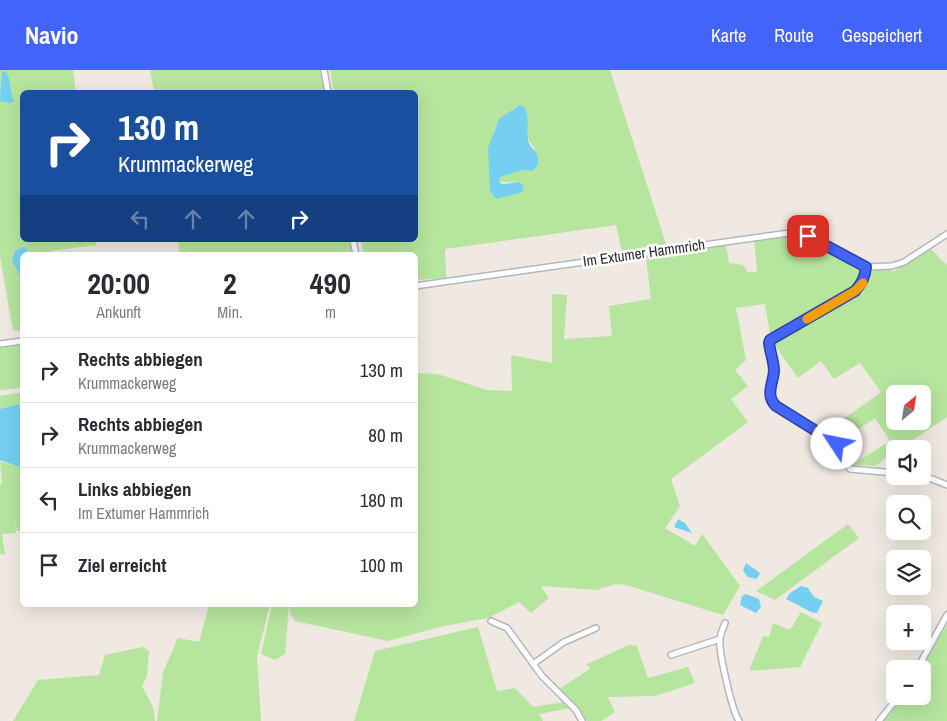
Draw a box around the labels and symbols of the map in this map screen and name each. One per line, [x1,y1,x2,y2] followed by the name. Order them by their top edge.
[787,215,829,257] pin
[582,234,706,271] street label: Im Extumer Hammrich
[886,385,931,430] north arrow
[810,417,862,469] position arrow

